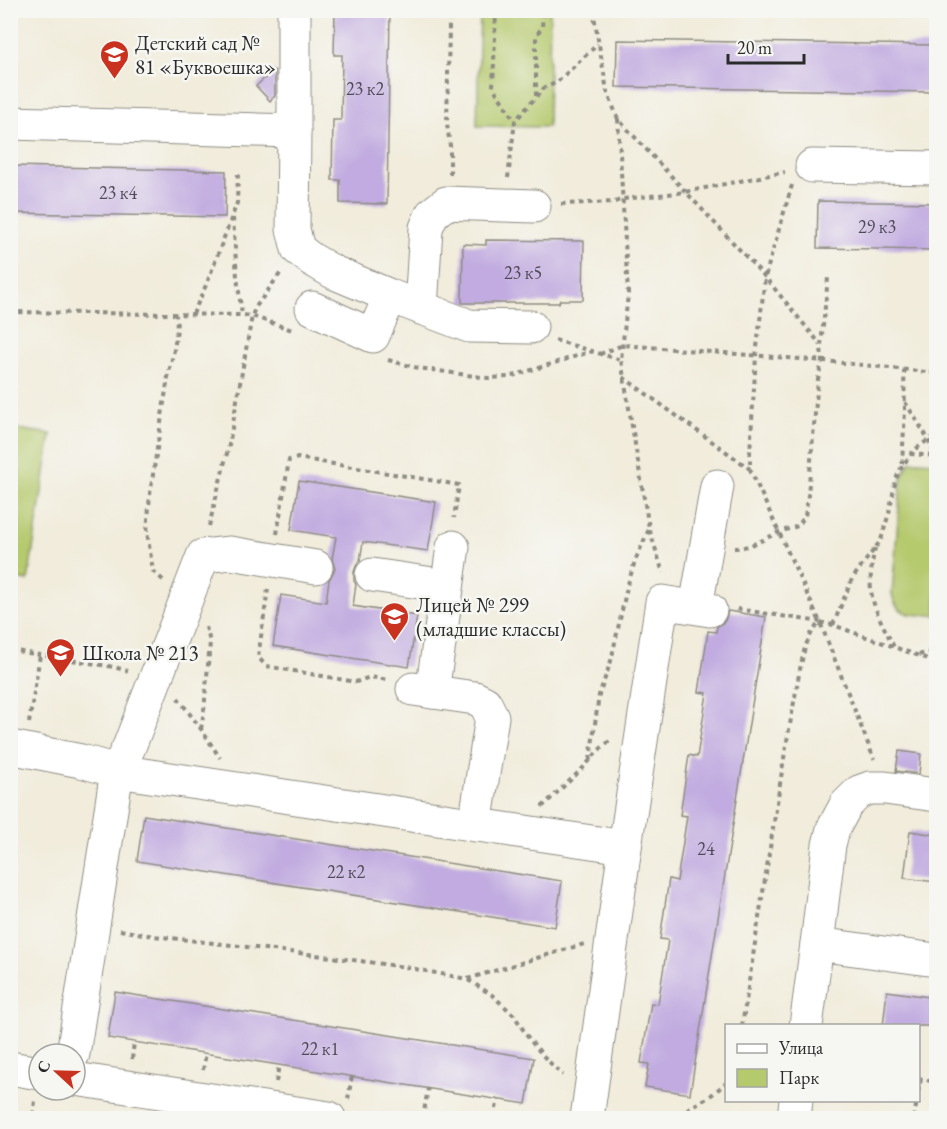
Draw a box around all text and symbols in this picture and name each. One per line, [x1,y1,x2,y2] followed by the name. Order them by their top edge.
[728,27,804,65] scale bar
[135,29,276,80] place label: Детский сад № 81 «Буквоешка»
[737,36,772,59] text: 20 m
[98,38,130,80] school or university icon: Детский сад № 81 «Буквоешка»
[346,77,384,100] house number: 23 к2
[99,181,137,204] house number: 23 к4
[858,215,896,238] house number: 29 к3
[504,261,542,284] house number: 23 к5
[416,591,566,642] place label: Лицей № 299 (младшие классы)
[379,600,411,642] school or university icon: Лицей № 299 (младшие классы)
[45,636,77,678] school or university icon: Школа № 213
[82,639,199,666] place label: Школа № 213
[697,837,715,860] house number: 24
[327,860,365,883] house number: 22 к2
[725,1024,920,1102] legend
[778,1036,824,1059] text: Улица
[301,1037,339,1060] house number: 22 к1
[27,1042,87,1102] north arrow
[32,1057,55,1076] text: С
[779,1066,819,1089] text: Парк

